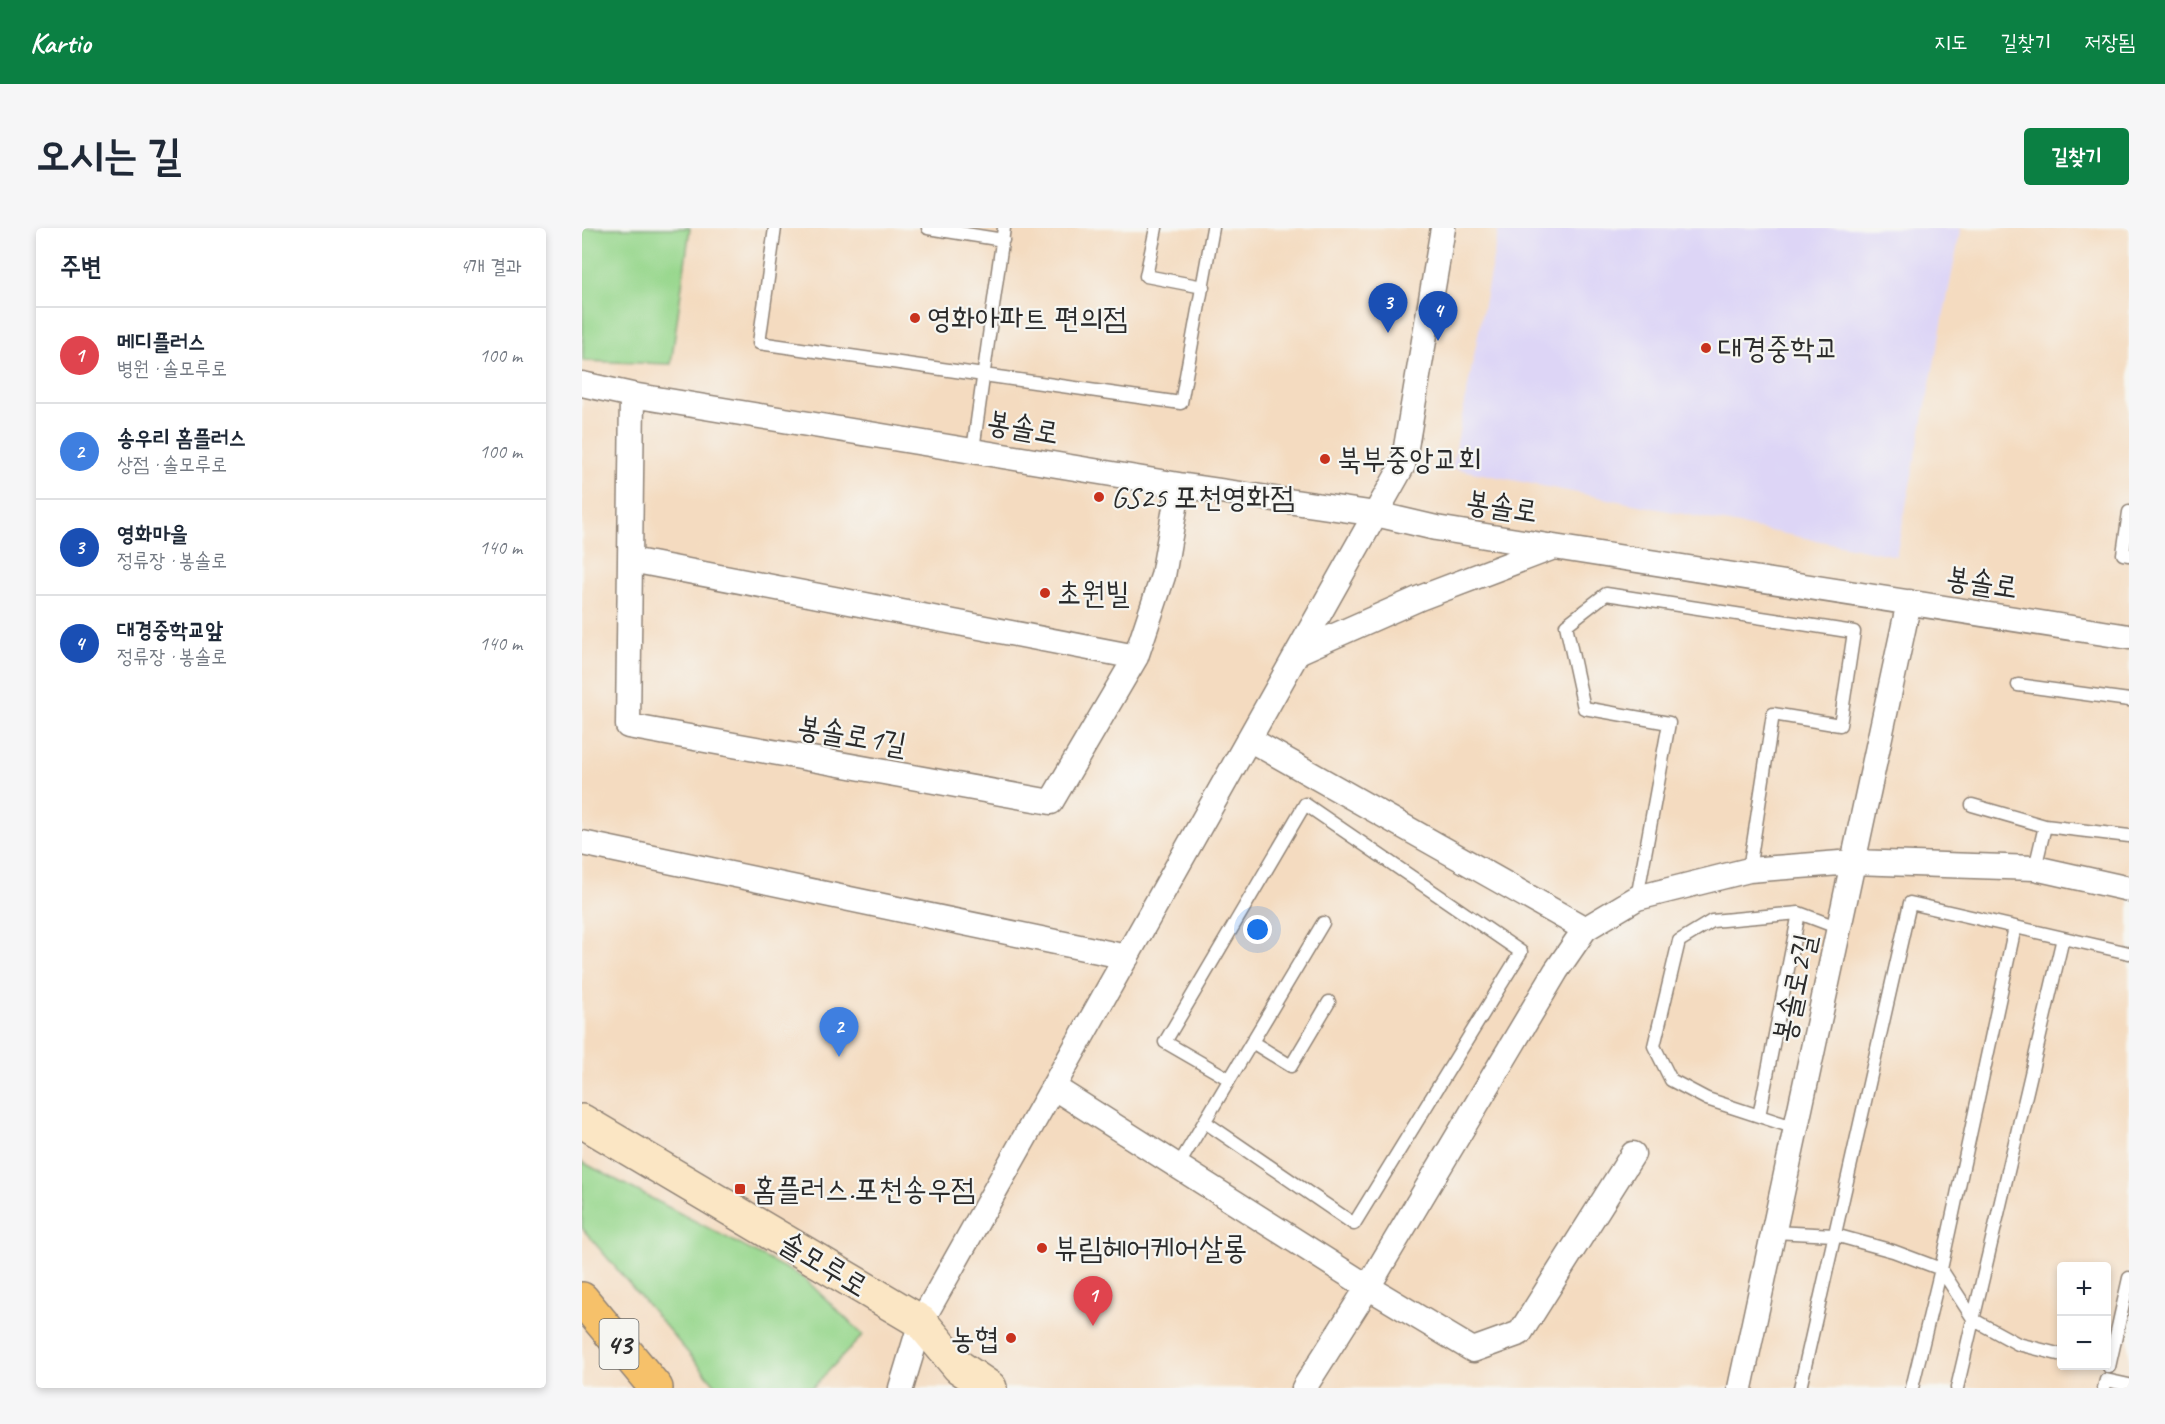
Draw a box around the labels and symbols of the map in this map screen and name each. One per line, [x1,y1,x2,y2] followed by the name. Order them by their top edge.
[1368,284,1408,333] pin: 3
[1418,291,1458,341] pin: 4
[927,299,1127,337] place label: 영화아파트 편의점
[908,311,922,325] marker: 영화아파트 편의점
[1718,329,1839,367] place label: 대경중학교
[1699,341,1713,355] marker: 대경중학교
[984,402,1062,452] street label: 봉솔로
[1337,440,1482,478] place label: 북부중앙교회
[1318,452,1332,466] marker: 북부중앙교회
[1111,478,1295,516] place label: GS25 포천영화점
[1463,482,1541,530] street label: 봉솔로
[1092,490,1106,504] marker: GS25 포천영화점
[1943,558,2021,606] street label: 봉솔로
[1057,574,1129,612] place label: 초원빌
[1038,586,1052,600] marker: 초원빌
[795,707,909,763] street label: 봉솔로1길
[1243,915,1272,944] your location
[1764,930,1824,1046] street label: 봉솔로2길
[820,1008,858,1057] pin: 2
[752,1170,975,1208] place label: 홈플러스.포천송우점
[733,1182,747,1196] marker: 홈플러스.포천송우점
[773,1223,875,1305] street label: 솔모루로
[1054,1229,1247,1267] place label: 뷰림헤어케어살롱
[1035,1241,1049,1255] marker: 뷰림헤어케어살롱
[1074,1276,1112,1326] pin: 1
[600,1319,639,1369] road number: 43
[951,1319,999,1357] place label: 농협
[1004,1331,1018,1345] marker: 농협

